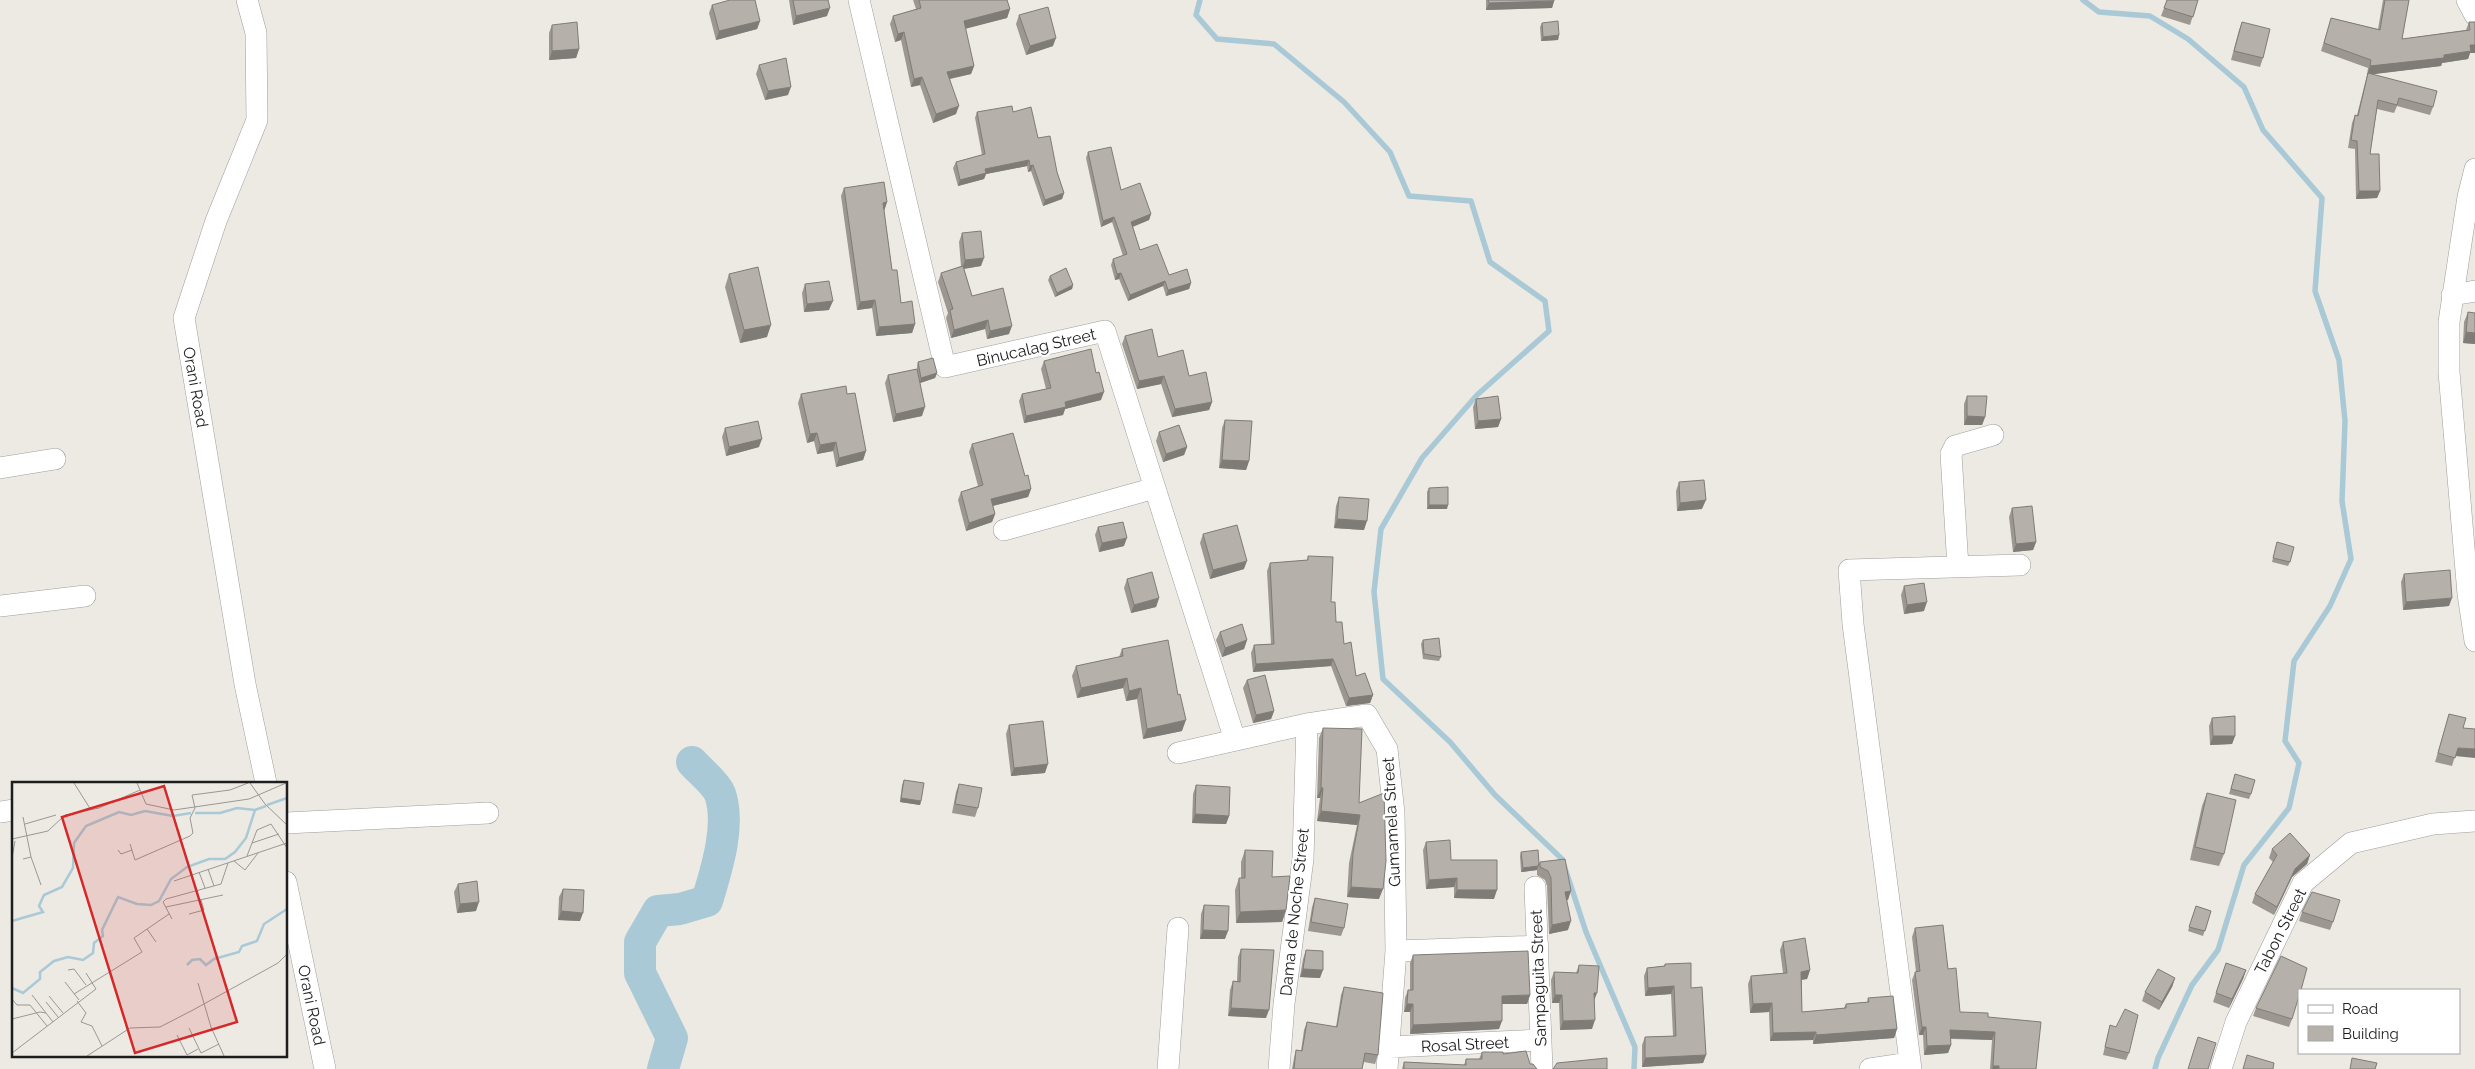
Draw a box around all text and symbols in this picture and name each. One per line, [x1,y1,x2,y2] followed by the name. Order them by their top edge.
[975,324,1098,370] street label: Binucalag Street
[179,345,212,429] street label: Orani Road
[1379,756,1404,887] street label: Gumamela Street
[12,782,288,1056] inset map
[1276,827,1313,997] street label: Dama de Noche Street
[2251,884,2311,977] street label: Tabon Street
[1527,908,1550,1047] street label: Sampaguita Street
[294,963,329,1047] street label: Orani Road
[2298,989,2460,1054] legend
[2342,1000,2378,1018] text: Road
[2342,1025,2399,1043] text: Building
[1420,1033,1510,1056] street label: Rosal Street

